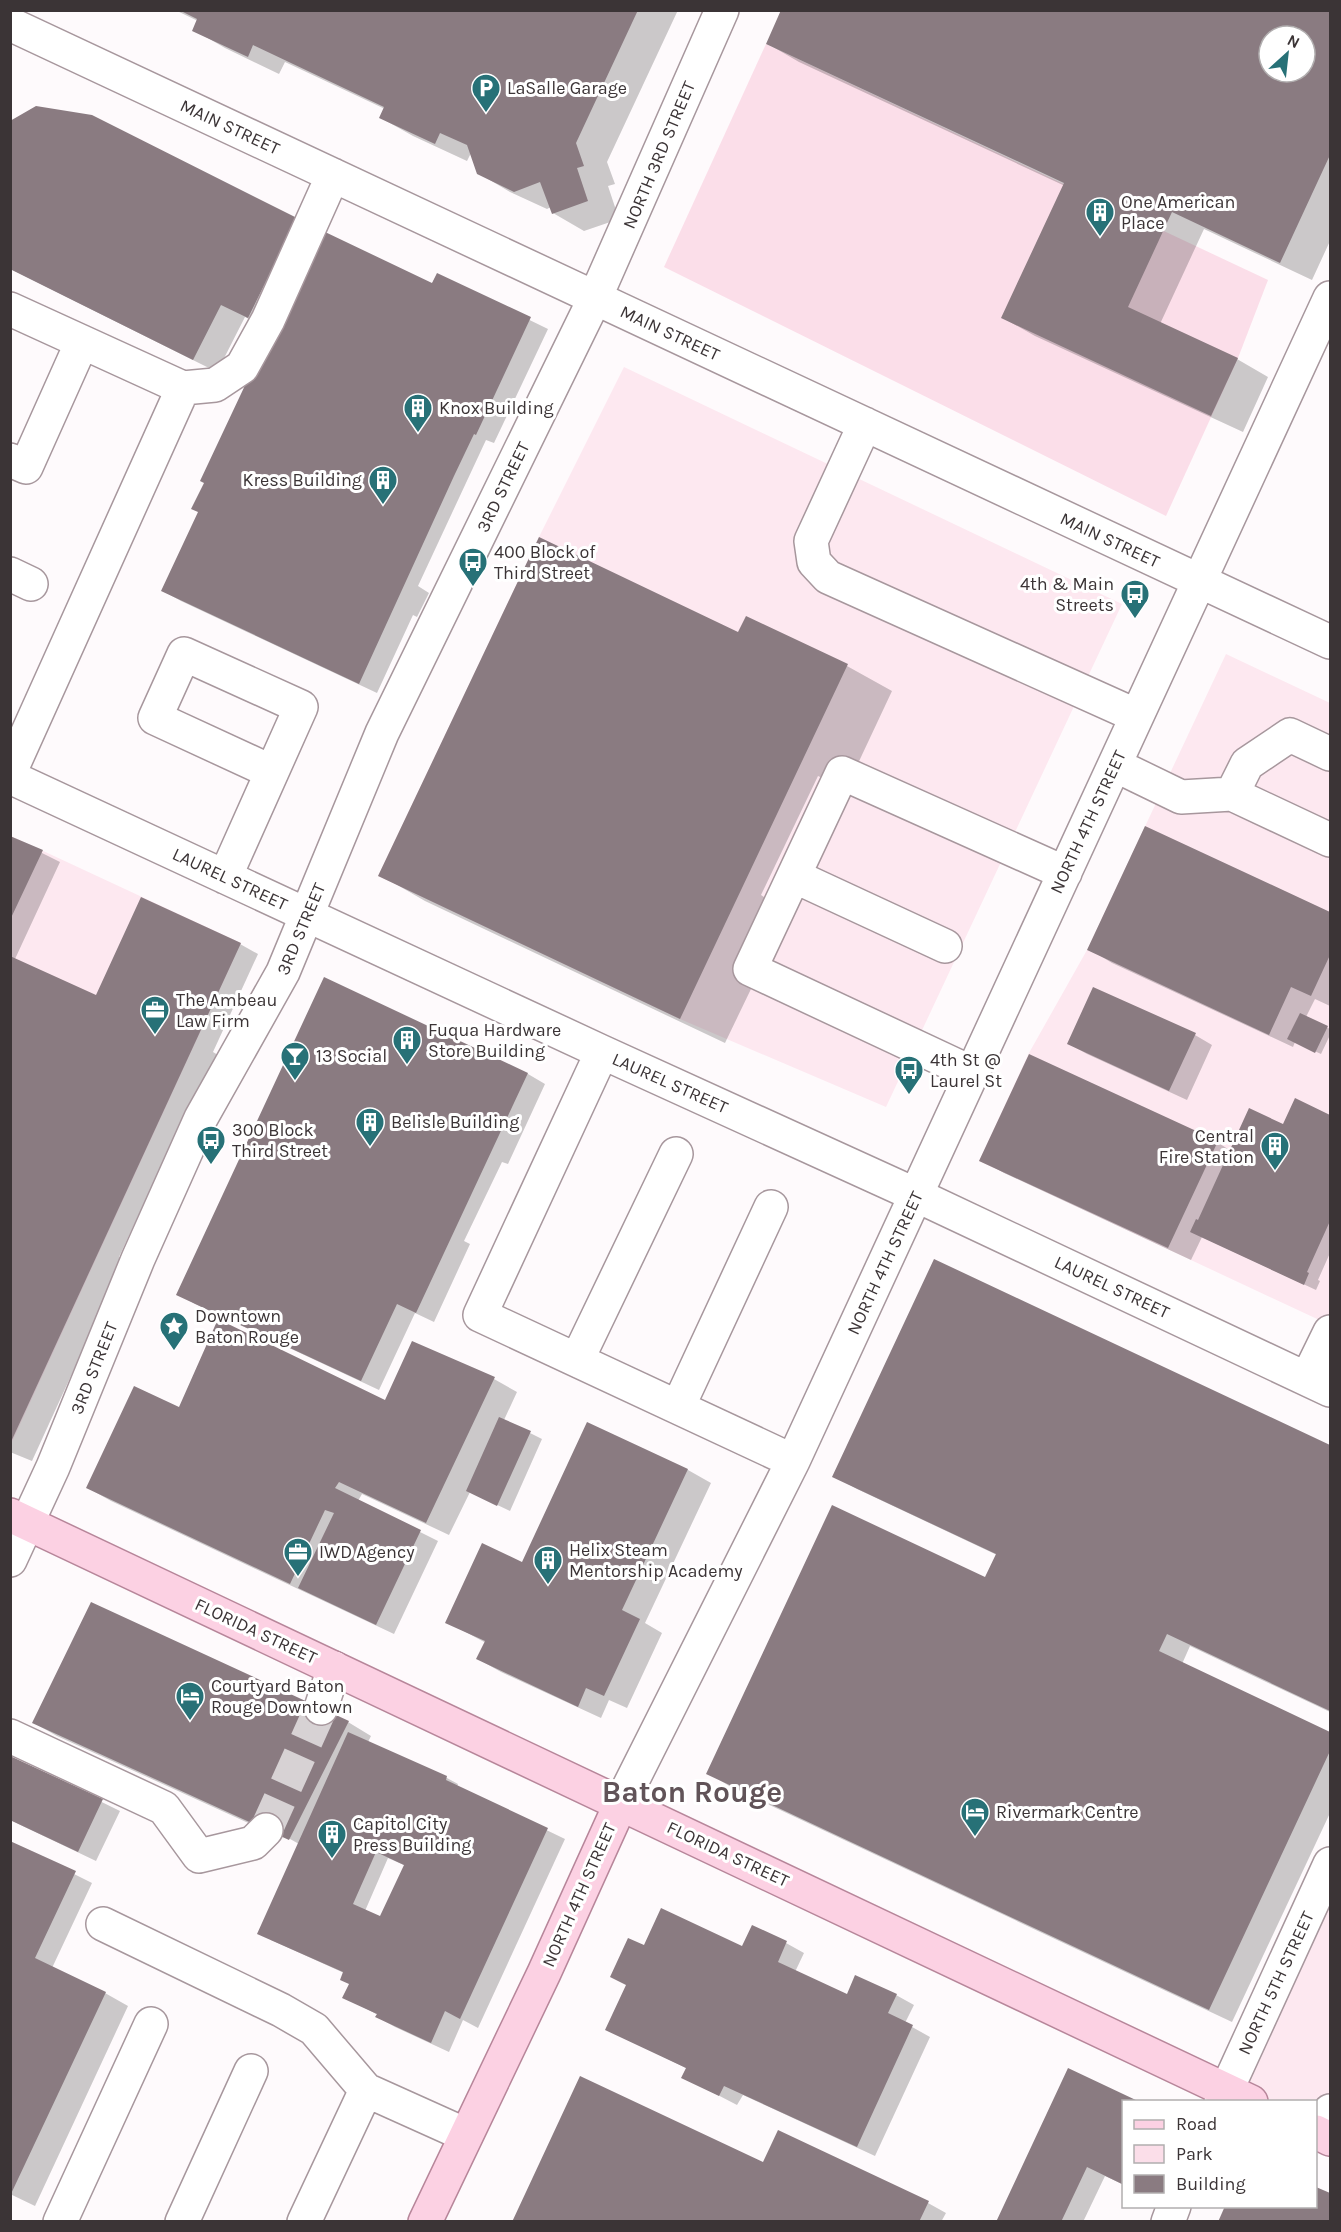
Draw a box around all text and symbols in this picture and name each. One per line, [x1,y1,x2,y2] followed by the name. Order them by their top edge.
[1257,24,1317,84] north arrow
[1284,30,1303,52] text: N
[470,72,502,114] parking icon: LaSalle Garage
[507,77,627,99] place label: LaSalle Garage
[618,78,700,232] street label: NORTH 3RD STREET
[177,94,283,160] street label: MAIN STREET
[1121,191,1235,234] place label: One American Place
[1084,196,1116,238] building icon: One American Place
[617,300,723,366] street label: MAIN STREET
[402,392,434,434] building icon: Knox Building
[439,397,554,419] place label: Knox Building
[472,438,534,536] street label: 3RD STREET
[367,464,399,506] building icon: Kress Building
[243,469,362,491] place label: Kress Building
[1057,507,1163,573] street label: MAIN STREET
[494,541,596,584] place label: 400 Block of Third Street
[457,546,489,588] bus stop icon: 400 Block of Third Street
[1020,573,1114,616] place label: 4th & Main Streets
[1119,578,1151,620] bus stop icon: 4th & Main Streets
[1045,747,1131,897] street label: NORTH 4TH STREET
[169,843,291,915] street label: LAUREL STREET
[272,880,330,978] street label: 3RD STREET
[176,989,277,1032] place label: The Ambeau Law Firm
[139,994,171,1036] office icon: The Ambeau Law Firm
[428,1019,561,1062] place label: Fuqua Hardware Store Building
[391,1024,423,1066] building icon: Fuqua Hardware Store Building
[279,1040,311,1082] bar icon: 13 Social
[316,1045,387,1067] place label: 13 Social
[609,1048,731,1118] street label: LAUREL STREET
[930,1049,1002,1092] place label: 4th St @ Laurel St
[893,1054,925,1096] bus stop icon: 4th St @ Laurel St
[354,1106,386,1148] building icon: Belisle Building
[391,1111,519,1133] place label: Belisle Building
[232,1119,328,1162] place label: 300 Block Third Street
[195,1124,227,1166] bus stop icon: 300 Block Third Street
[1159,1125,1254,1168] place label: Central Fire Station
[1259,1130,1291,1172] building icon: Central Fire Station
[842,1188,928,1338] street label: NORTH 4TH STREET
[1051,1251,1173,1323] street label: LAUREL STREET
[195,1305,299,1348] place label: Downtown Baton Rouge
[158,1310,190,1352] place icon: Downtown Baton Rouge
[65,1318,123,1418] street label: 3RD STREET
[282,1536,314,1578] office icon: IWD Agency
[569,1539,743,1582] place label: Helix Steam Mentorship Academy
[319,1541,415,1563] place label: IWD Agency
[532,1544,564,1586] building icon: Helix Steam Mentorship Academy
[191,1593,321,1669] street label: FLORIDA STREET
[211,1675,353,1718] place label: Courtyard Baton Rouge Downtown
[174,1680,206,1722] hotel icon: Courtyard Baton Rouge Downtown
[602,1774,782,1810] district label: Baton Rouge
[959,1796,991,1838] hotel icon: Rivermark Centre
[996,1801,1139,1823] place label: Rivermark Centre
[353,1813,471,1856] place label: Capitol City Press Building
[663,1816,793,1892] street label: FLORIDA STREET
[316,1818,348,1860] building icon: Capitol City Press Building
[537,1819,621,1971] street label: NORTH 4TH STREET
[1233,1908,1319,2058] street label: NORTH 5TH STREET
[1122,2100,1317,2208] legend
[1176,2113,1217,2135] text: Road
[1176,2143,1213,2165] text: Park
[1176,2173,1246,2195] text: Building

